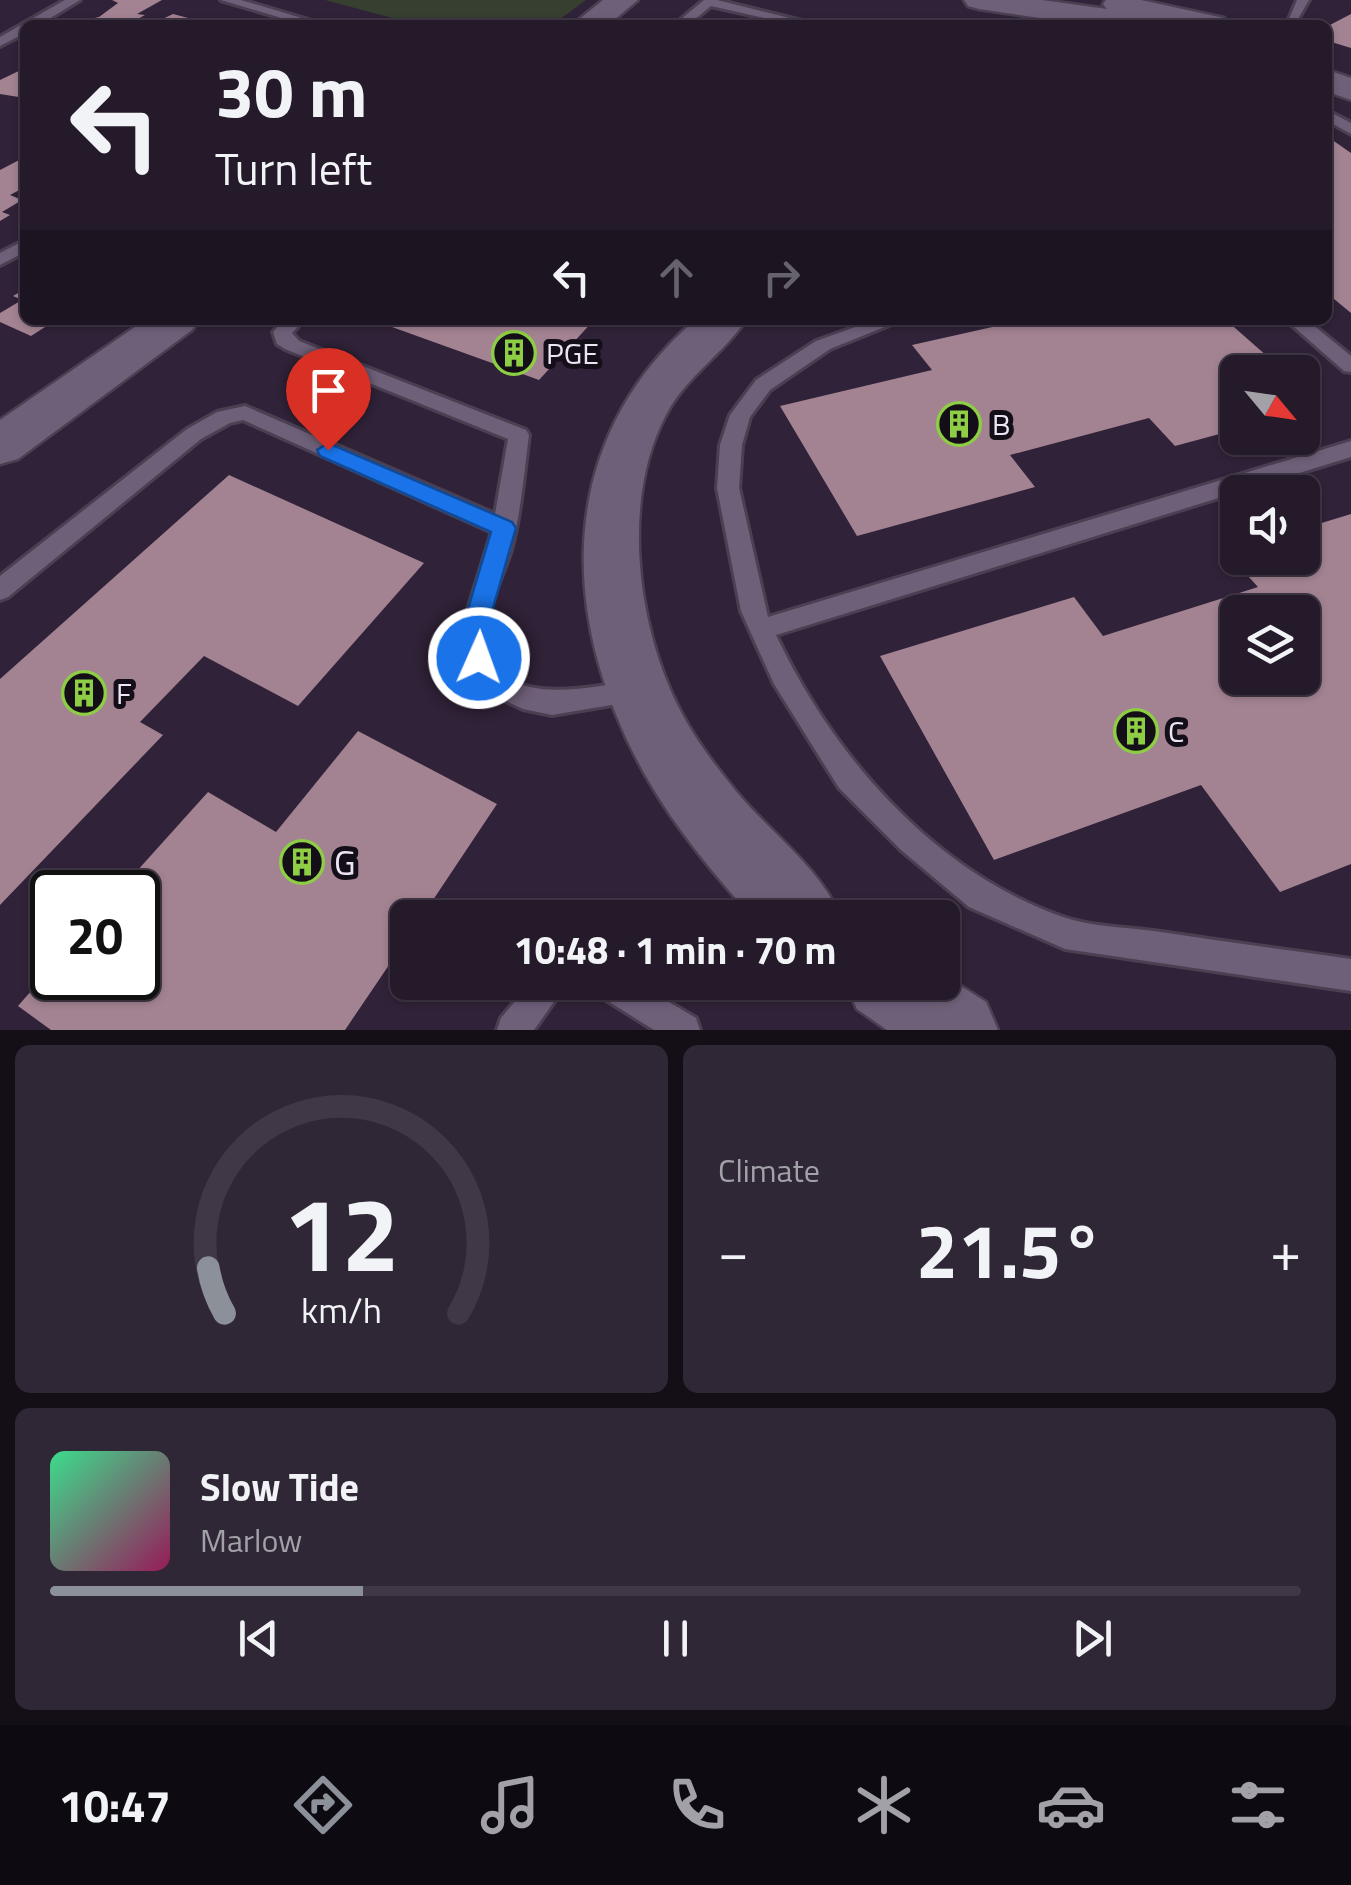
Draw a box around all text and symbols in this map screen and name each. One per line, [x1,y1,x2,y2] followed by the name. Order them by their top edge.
[215,38,368,144] text: 30 m
[50,60,180,190] icon: left
[215,134,372,202] text: Turn left
[544,250,599,305] icon: left
[649,250,704,305] icon: ahead
[754,250,809,305] icon: right
[491,330,537,376] building icon: PGE
[546,330,599,376] place label: PGE
[286,348,371,451] pin
[1220,355,1320,455] north arrow
[1220,355,1320,695] map controls
[301,363,356,418] icon: arrive
[936,401,982,447] building icon: B
[992,401,1010,447] place label: B
[1220,475,1320,575] button: sound
[1220,595,1320,695] button: layers
[427,606,531,710] position arrow
[61,670,107,716] building icon: F
[116,670,132,716] place label: F
[1113,708,1159,754] building icon: C
[1168,708,1184,754] place label: C
[334,835,356,889] place label: G
[279,839,325,885] building icon: G
[30,870,160,1000] speed limit sign: 20
[514,921,836,979] text: 10:48 · 1 min · 70 m
[718,1146,820,1194] text: Climate
[283,1153,400,1311] text: 12
[916,1193,1103,1307] text: 21.5°
[718,1209,749,1292] text: −
[1270,1209,1301,1292] text: +
[301,1282,382,1337] text: km/h
[200,1458,359,1516] text: Slow Tide
[200,1516,303,1564] text: Marlow
[231,1611,286,1666] icon: previous
[648,1611,703,1666] icon: pause
[1065,1611,1120,1666] icon: next
[288,1770,358,1840] icon: directions
[475,1770,545,1840] icon: music
[662,1770,732,1840] icon: phone
[849,1770,919,1840] icon: climate
[1036,1770,1106,1840] icon: car
[1223,1770,1293,1840] icon: filters
[58,1771,171,1839] text: 10:47

